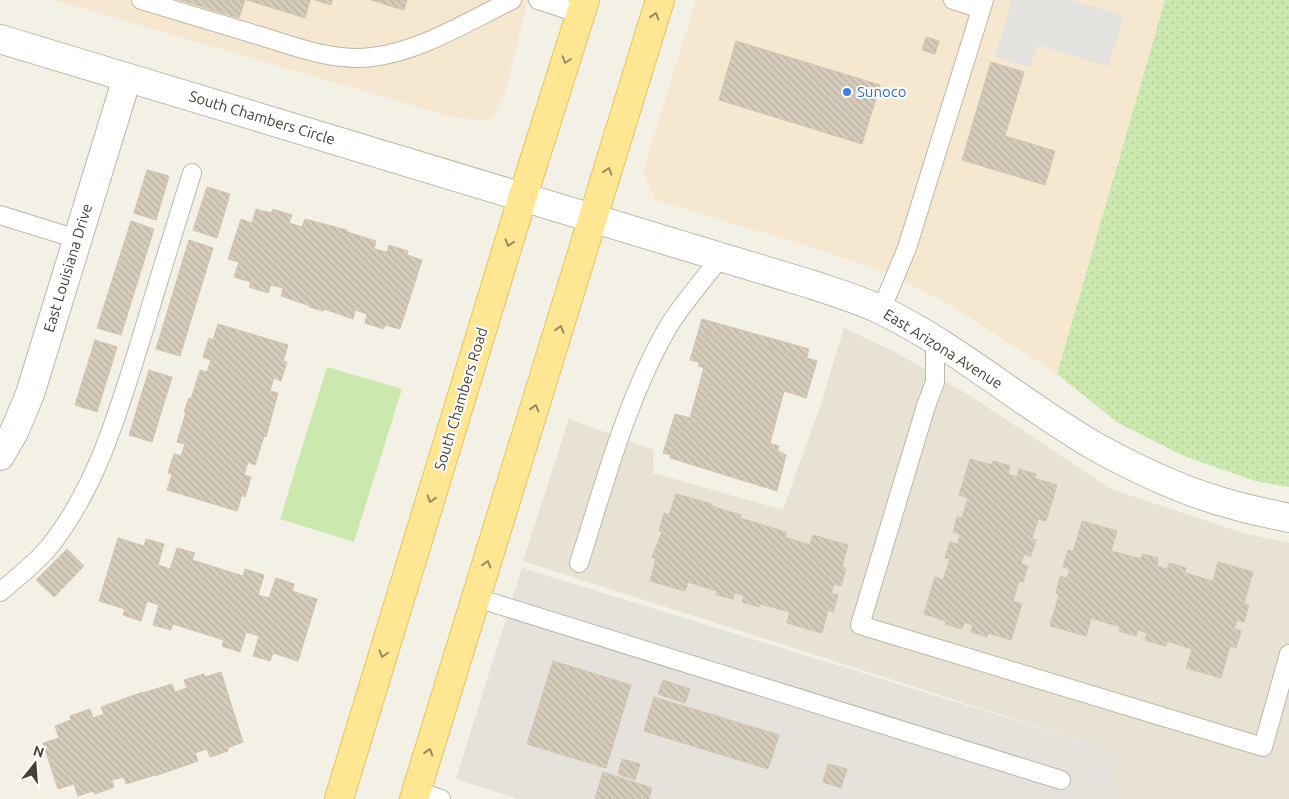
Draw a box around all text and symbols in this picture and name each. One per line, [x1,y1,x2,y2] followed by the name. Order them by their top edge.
[650,12,660,20] one-way arrow
[562,56,572,64] one-way arrow
[857,83,906,100] place label: Sunoco
[841,86,853,98] marker: Sunoco
[187,87,337,148] street label: South Chambers Circle
[603,168,613,176] one-way arrow
[40,201,95,334] street label: East Louisiana Drive
[505,238,515,247] one-way arrow
[881,305,1006,392] street label: East Arizona Avenue
[431,325,490,472] street label: South Chambers Road
[554,326,564,334] one-way arrow
[530,405,540,413] one-way arrow
[426,494,436,502] one-way arrow
[482,560,492,568] one-way arrow
[379,649,389,658] one-way arrow
[10,739,60,789] north arrow
[31,742,46,761] text: N
[423,749,433,757] one-way arrow

